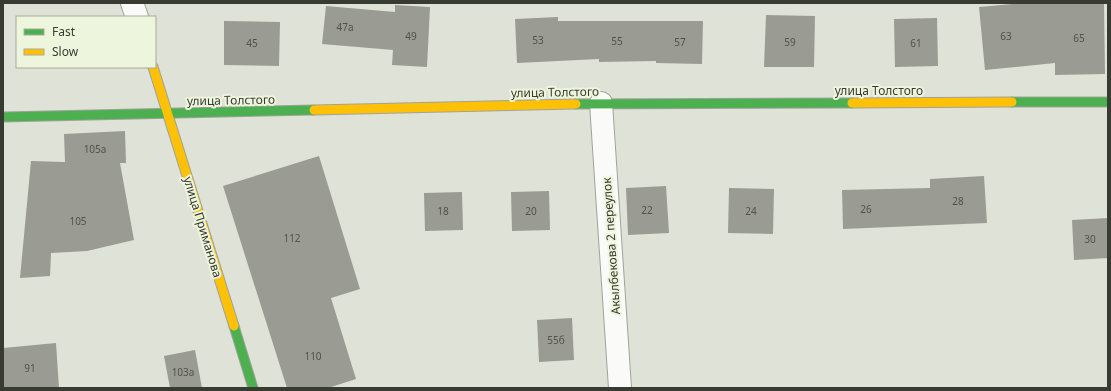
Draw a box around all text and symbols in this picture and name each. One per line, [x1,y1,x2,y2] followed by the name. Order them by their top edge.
[16,16,156,68] legend
[337,20,354,34] house number: 47а
[52,23,76,40] text: Fast
[405,29,417,43] house number: 49
[1000,29,1012,43] house number: 63
[1073,31,1085,45] house number: 65
[532,33,544,47] house number: 53
[611,34,623,48] house number: 55
[674,35,686,49] house number: 57
[784,35,796,49] house number: 59
[246,36,258,50] house number: 45
[910,36,922,50] house number: 61
[52,43,79,60] text: Slow
[835,82,923,99] street label: улица Толстого
[511,83,599,101] street label: улица Толстого
[187,91,275,109] street label: улица Толстого
[84,142,106,156] house number: 105а
[180,175,226,279] street label: улица Приманова
[598,176,624,315] street label: Акылбекова 2 переулок
[952,194,964,208] house number: 28
[860,202,872,216] house number: 26
[641,203,653,217] house number: 22
[437,204,449,218] house number: 18
[525,204,537,218] house number: 20
[745,204,757,218] house number: 24
[69,214,87,228] house number: 105
[283,231,301,245] house number: 112
[1084,232,1096,246] house number: 30
[547,333,565,347] house number: 55б
[304,349,322,363] house number: 110
[24,361,36,375] house number: 91
[172,365,194,379] house number: 103а

